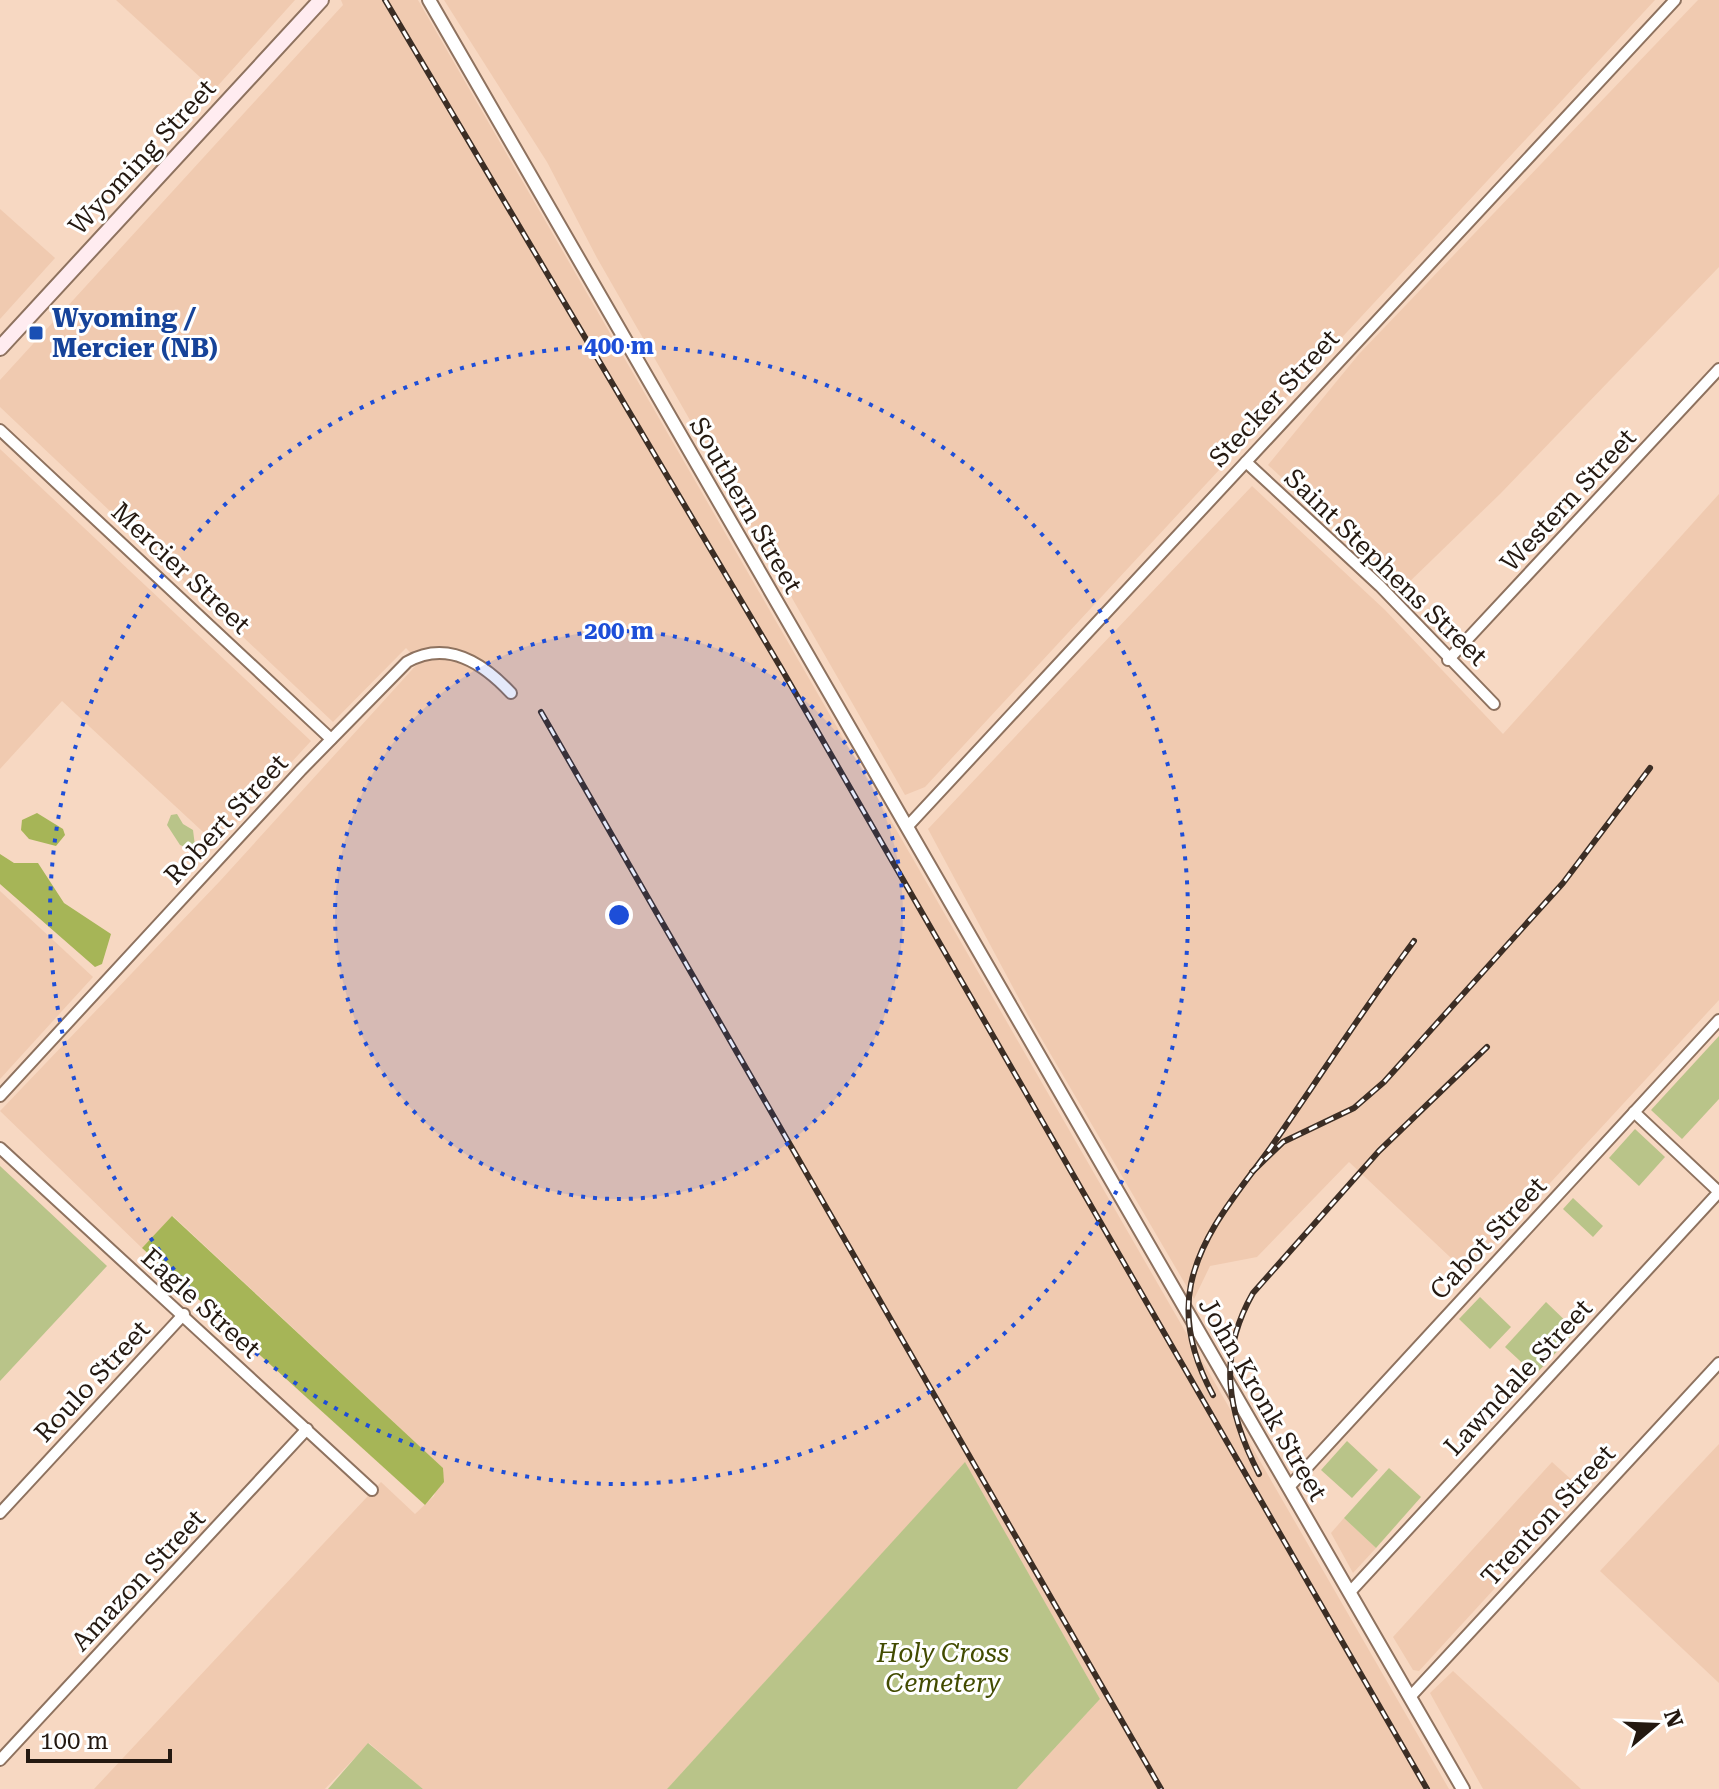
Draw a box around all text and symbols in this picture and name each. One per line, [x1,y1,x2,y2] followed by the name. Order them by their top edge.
[62,73,222,241] street label: Wyoming Street
[52,303,218,363] place label: Wyoming / Mercier (NB)
[1203,323,1345,473] street label: Stecker Street
[27,324,45,342] marker: Wyoming / Mercier (NB)
[584,332,654,360] text: 400 m
[683,412,809,599] street label: Southern Street
[1494,422,1642,578] street label: Western Street
[1279,462,1494,672] street label: Saint Stephens Street
[106,496,257,640] street label: Mercier Street
[584,617,654,645] text: 200 m
[158,748,294,890] street label: Robert Street
[605,901,633,929] centre of rings
[1424,1170,1552,1305] street label: Cabot Street
[136,1242,267,1364] street label: Eagle Street
[1193,1292,1334,1506] street label: John Kronk Street
[1438,1293,1598,1461] street label: Lawndale Street
[28,1314,156,1448] street label: Roulo Street
[1475,1438,1621,1592] street label: Trenton Street
[65,1503,211,1657] street label: Amazon Street
[876,1638,1009,1698] park label: Holy Cross Cemetery
[1615,1685,1695,1765] north arrow
[1659,1707,1688,1731] text: N
[28,1713,170,1763] scale bar
[40,1727,108,1755] text: 100 m

